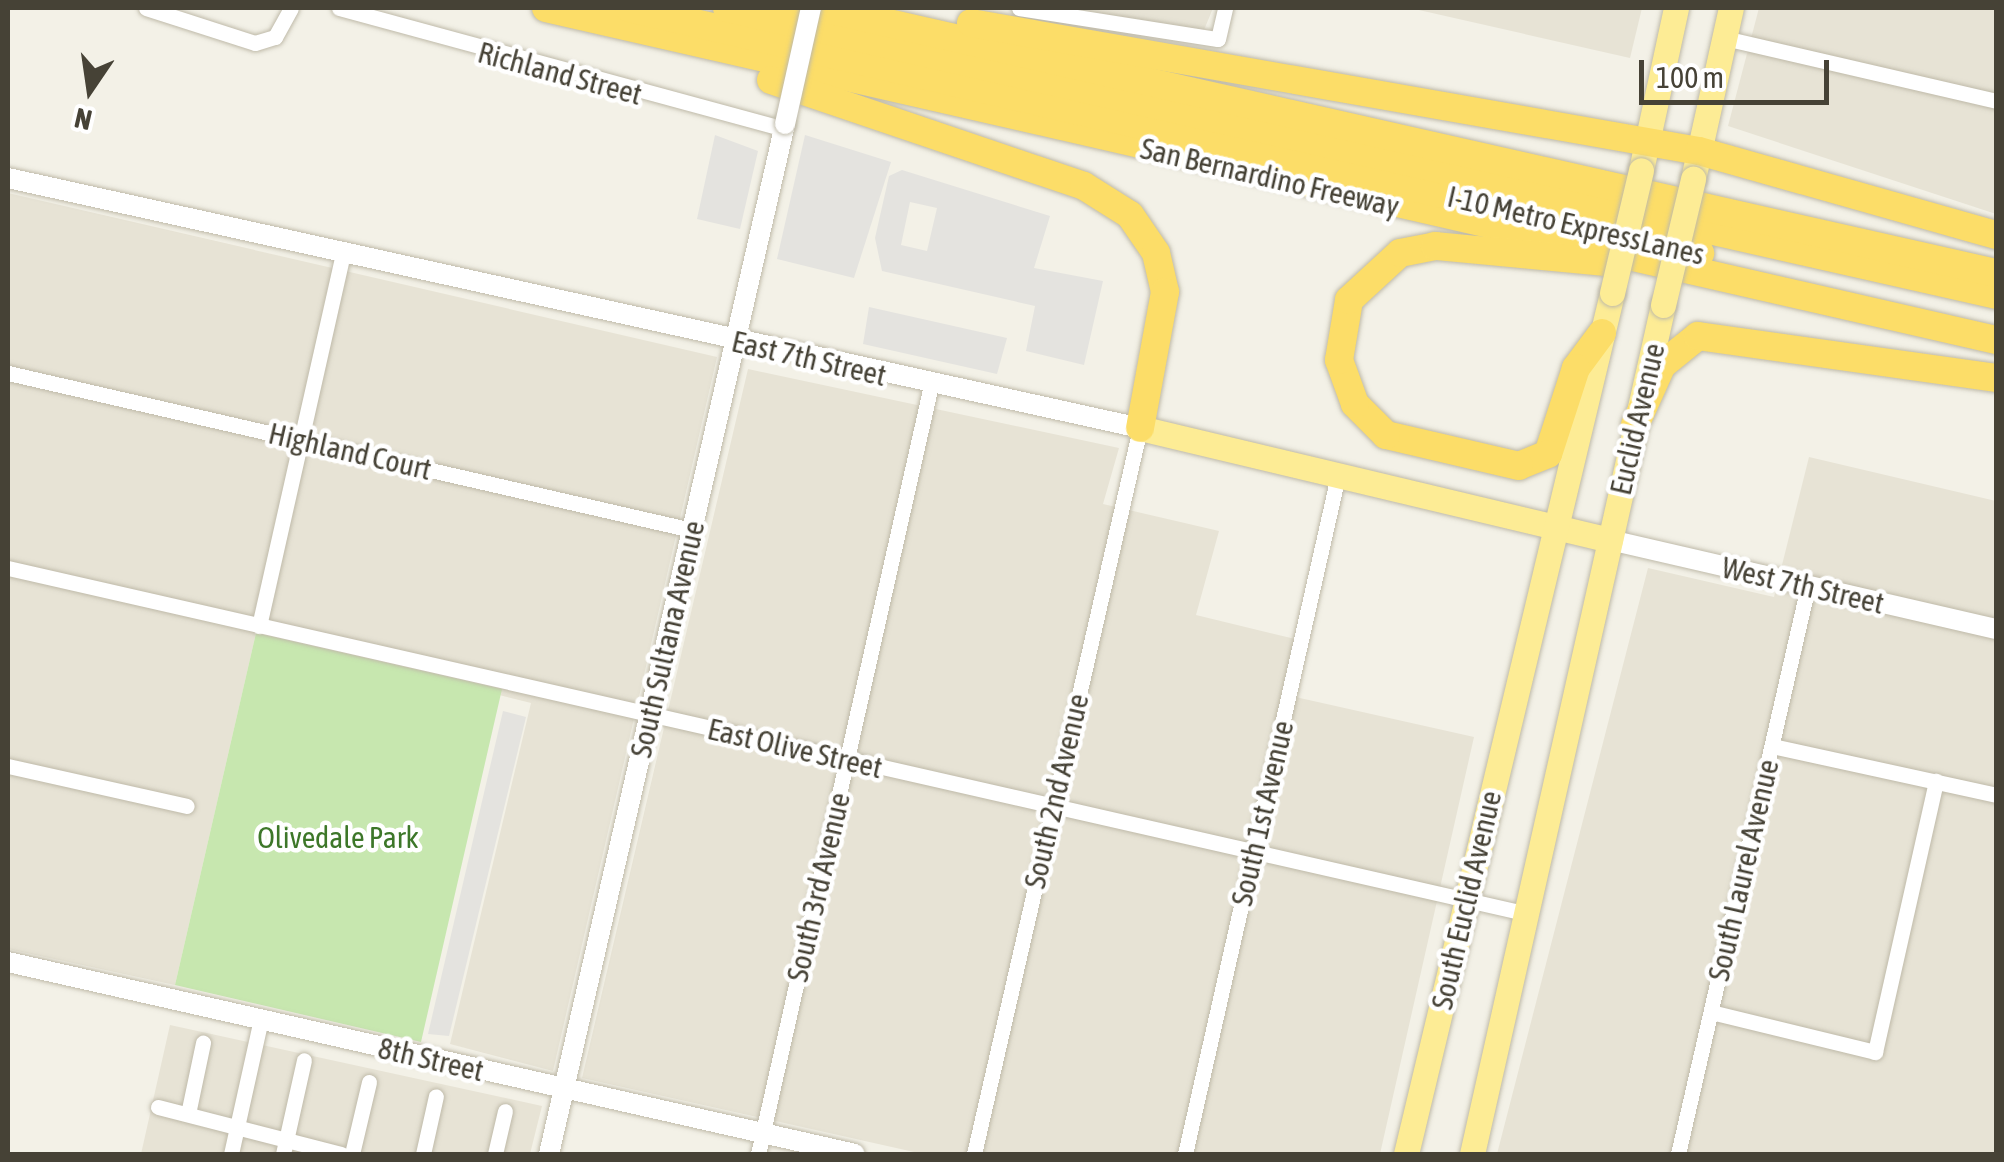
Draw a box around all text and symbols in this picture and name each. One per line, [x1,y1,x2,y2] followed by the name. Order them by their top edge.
[474,34,646,112] street label: Richland Street
[40,40,140,140] north arrow
[1644,40,1834,102] scale bar
[1656,60,1724,94] text: 100 m
[72,102,95,137] text: N
[1137,130,1403,224] street label: San Bernardino Freeway
[1444,178,1708,272] street label: I-10 Metro ExpressLanes
[728,323,890,393] street label: East 7th Street
[1602,340,1672,498] street label: Euclid Avenue
[265,415,435,487] street label: Highland Court
[622,517,712,761] street label: South Sultana Avenue
[1719,549,1887,621] street label: West 7th Street
[1016,690,1096,892] street label: South 2nd Avenue
[704,710,886,786] street label: East Olive Street
[1223,717,1301,909] street label: South 1st Avenue
[1700,756,1786,984] street label: South Laurel Avenue
[1423,787,1509,1013] street label: South Euclid Avenue
[779,789,857,985] street label: South 3rd Avenue
[257,819,419,855] park label: Olivedale Park
[375,1029,487,1089] street label: 8th Street

